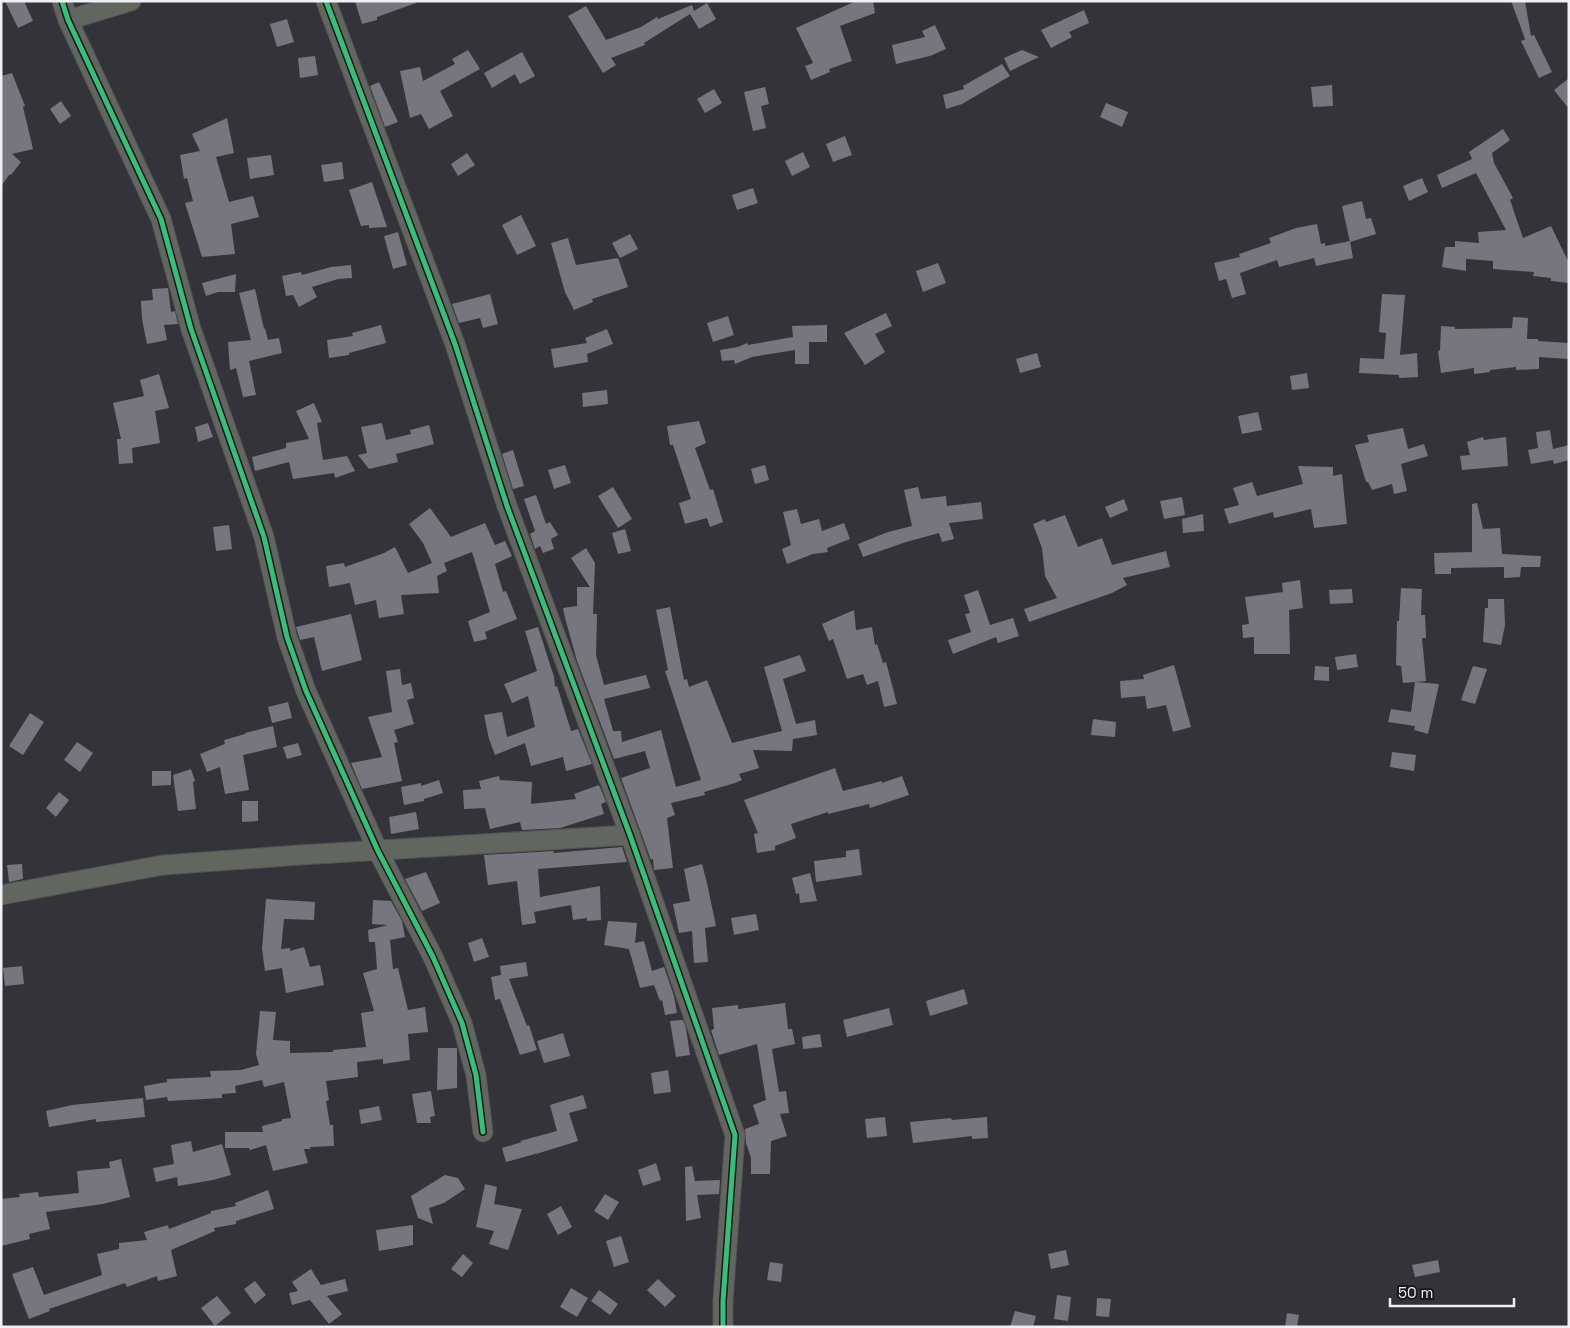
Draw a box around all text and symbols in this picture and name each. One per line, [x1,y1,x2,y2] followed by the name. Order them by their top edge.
[1390,1276,1514,1308] scale bar
[1398,1283,1433,1302] text: 50 m

